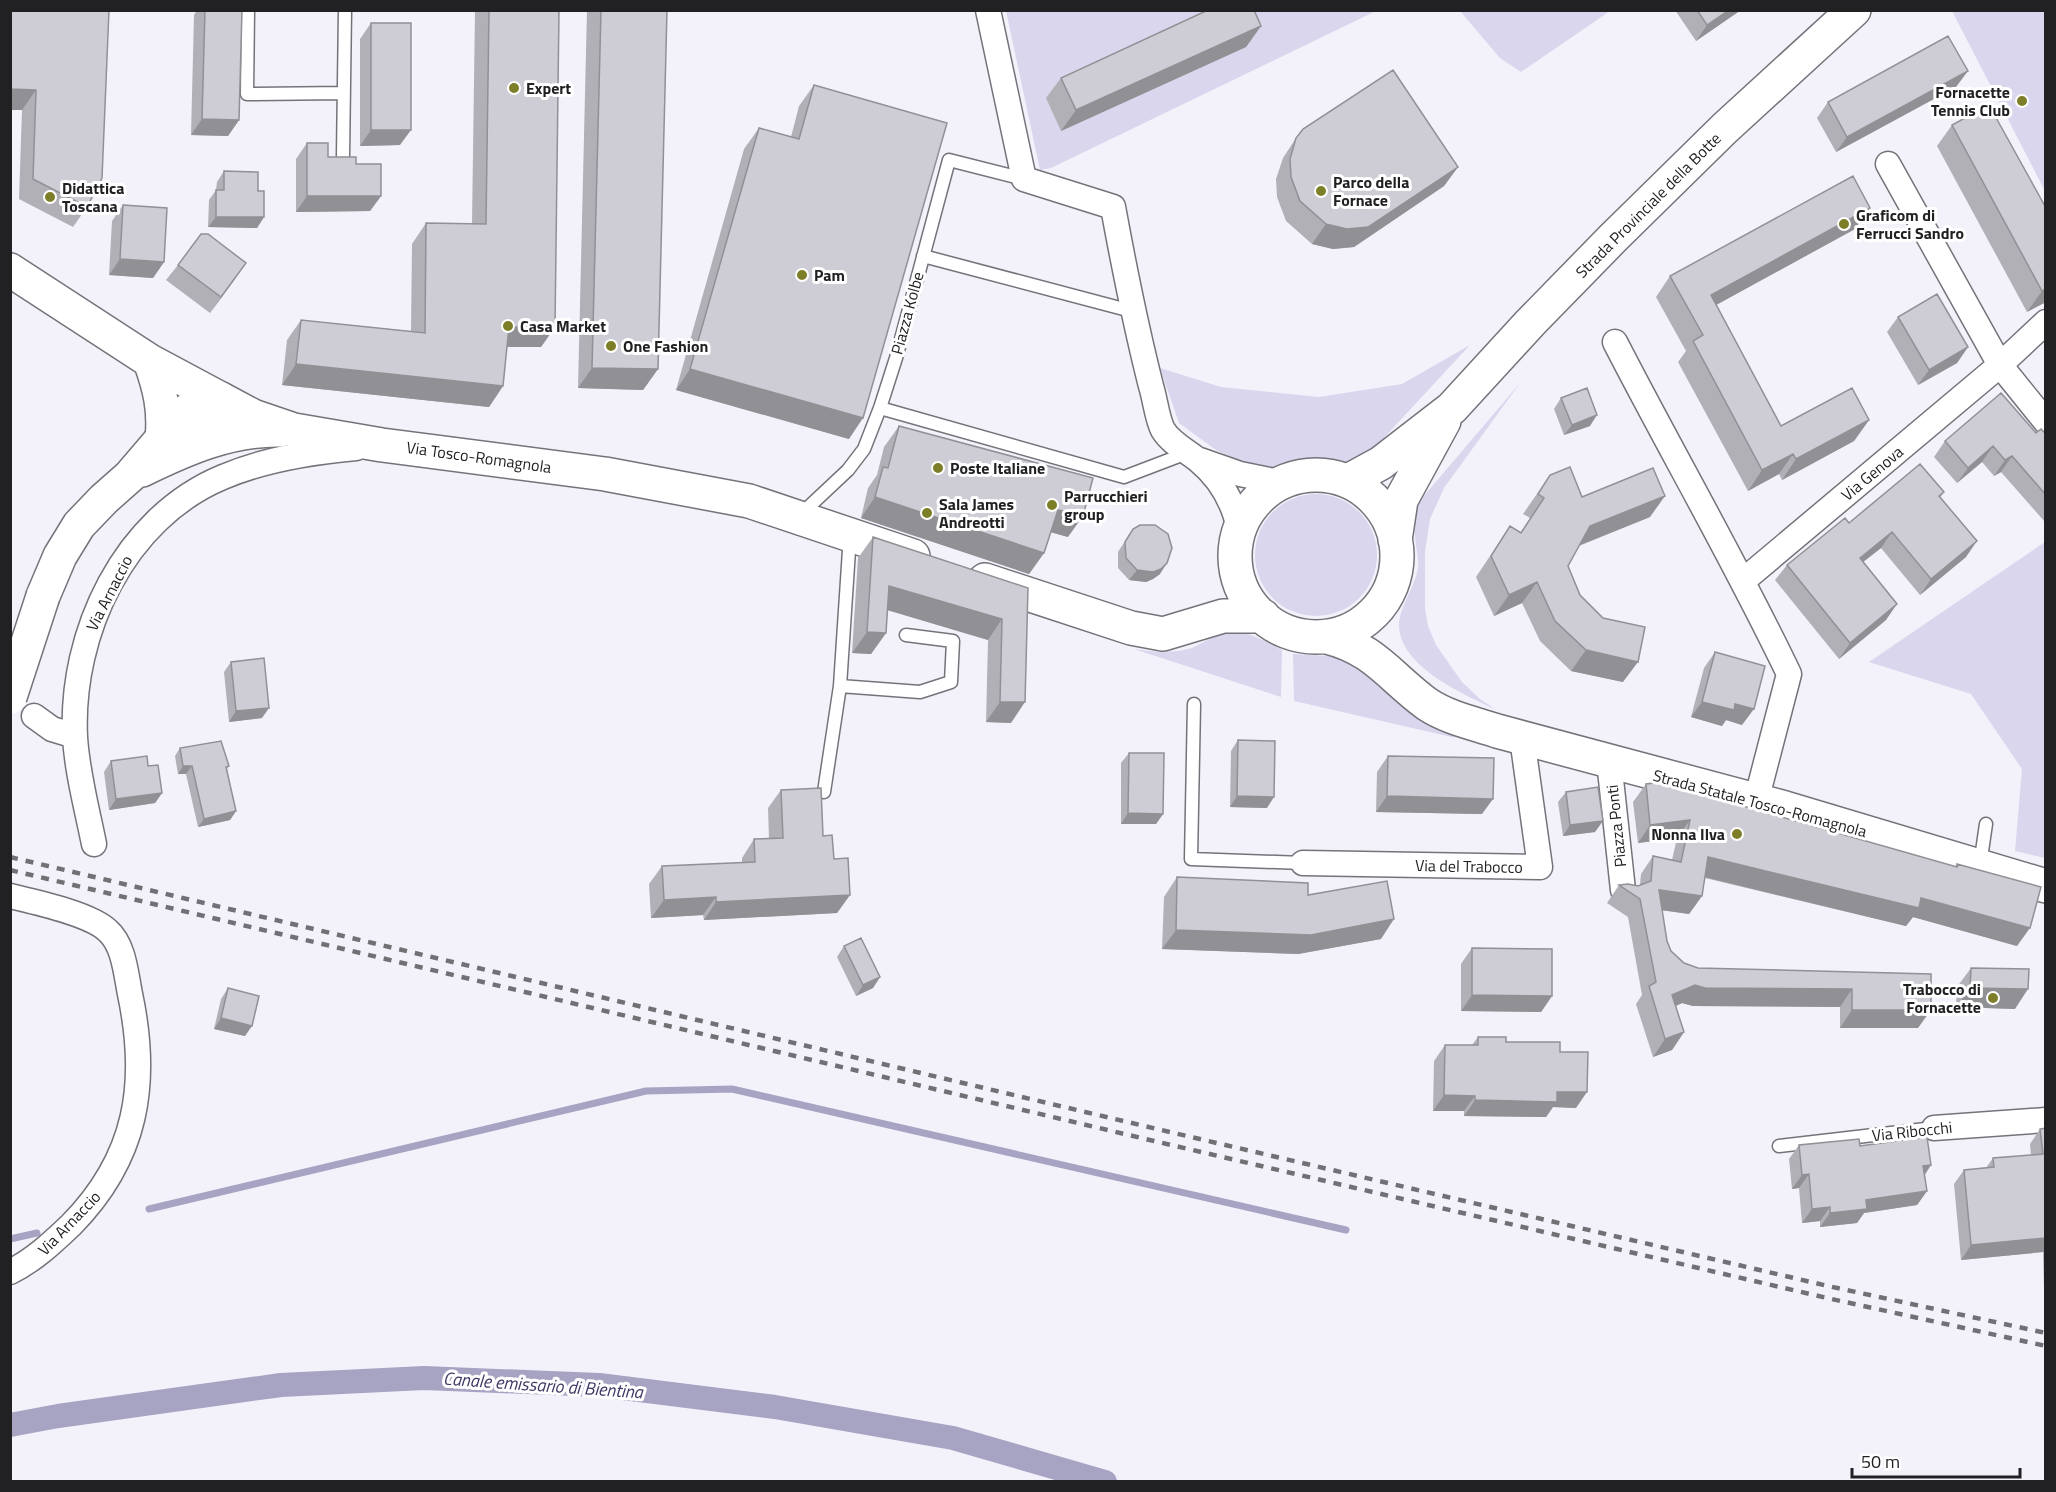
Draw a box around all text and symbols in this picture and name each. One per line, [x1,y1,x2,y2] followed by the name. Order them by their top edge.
[526,76,571,100] place label: Expert
[1931,80,2010,122] place label: Fornacette Tennis Club
[507,81,521,95] marker: Expert
[2015,94,2029,108] marker: Fornacette Tennis Club
[1570,127,1726,283] street label: Strada Provinciale della Botte
[1333,170,1409,212] place label: Parco della Fornace
[62,176,124,218] place label: Didattica Toscana
[1314,184,1328,198] marker: Parco della Fornace
[43,190,57,204] marker: Didattica Toscana
[1856,203,1964,245] place label: Graficom di Ferrucci Sandro
[1837,217,1851,231] marker: Graficom di Ferrucci Sandro
[814,263,845,287] place label: Pam
[795,268,809,282] marker: Pam
[884,269,930,357] street label: Piazza Kolbe
[520,314,606,338] place label: Casa Market
[501,319,515,333] marker: Casa Market
[623,334,708,358] place label: One Fashion
[604,339,618,353] marker: One Fashion
[405,435,553,479] street label: Via Tosco-Romagnola
[1836,440,1908,506] street label: Via Genova
[950,456,1045,480] place label: Poste Italiane
[931,461,945,475] marker: Poste Italiane
[1064,484,1148,526] place label: Parrucchieri group
[939,492,1014,534] place label: Sala James Andreotti
[1045,498,1059,512] marker: Parrucchieri group
[920,506,934,520] marker: Sala James Andreotti
[80,551,138,635] street label: Via Arnaccio
[1650,763,1870,843] street label: Strada Statale Tosco-Romagnola
[1600,784,1632,868] street label: Piazza Ponti
[1651,822,1725,846] place label: Nonna Ilva
[1730,827,1744,841] marker: Nonna Ilva
[1415,853,1523,879] street label: Via del Trabocco
[1903,977,1981,1019] place label: Trabocco di Fornacette
[1986,991,2000,1005] marker: Trabocco di Fornacette
[1871,1115,1953,1147] street label: Via Ribocchi
[32,1185,106,1261] street label: Via Arnaccio
[442,1365,645,1406] water label: Canale emissario di Bientina
[1852,1441,2020,1479] scale bar
[1861,1448,1900,1475] text: 50 m

